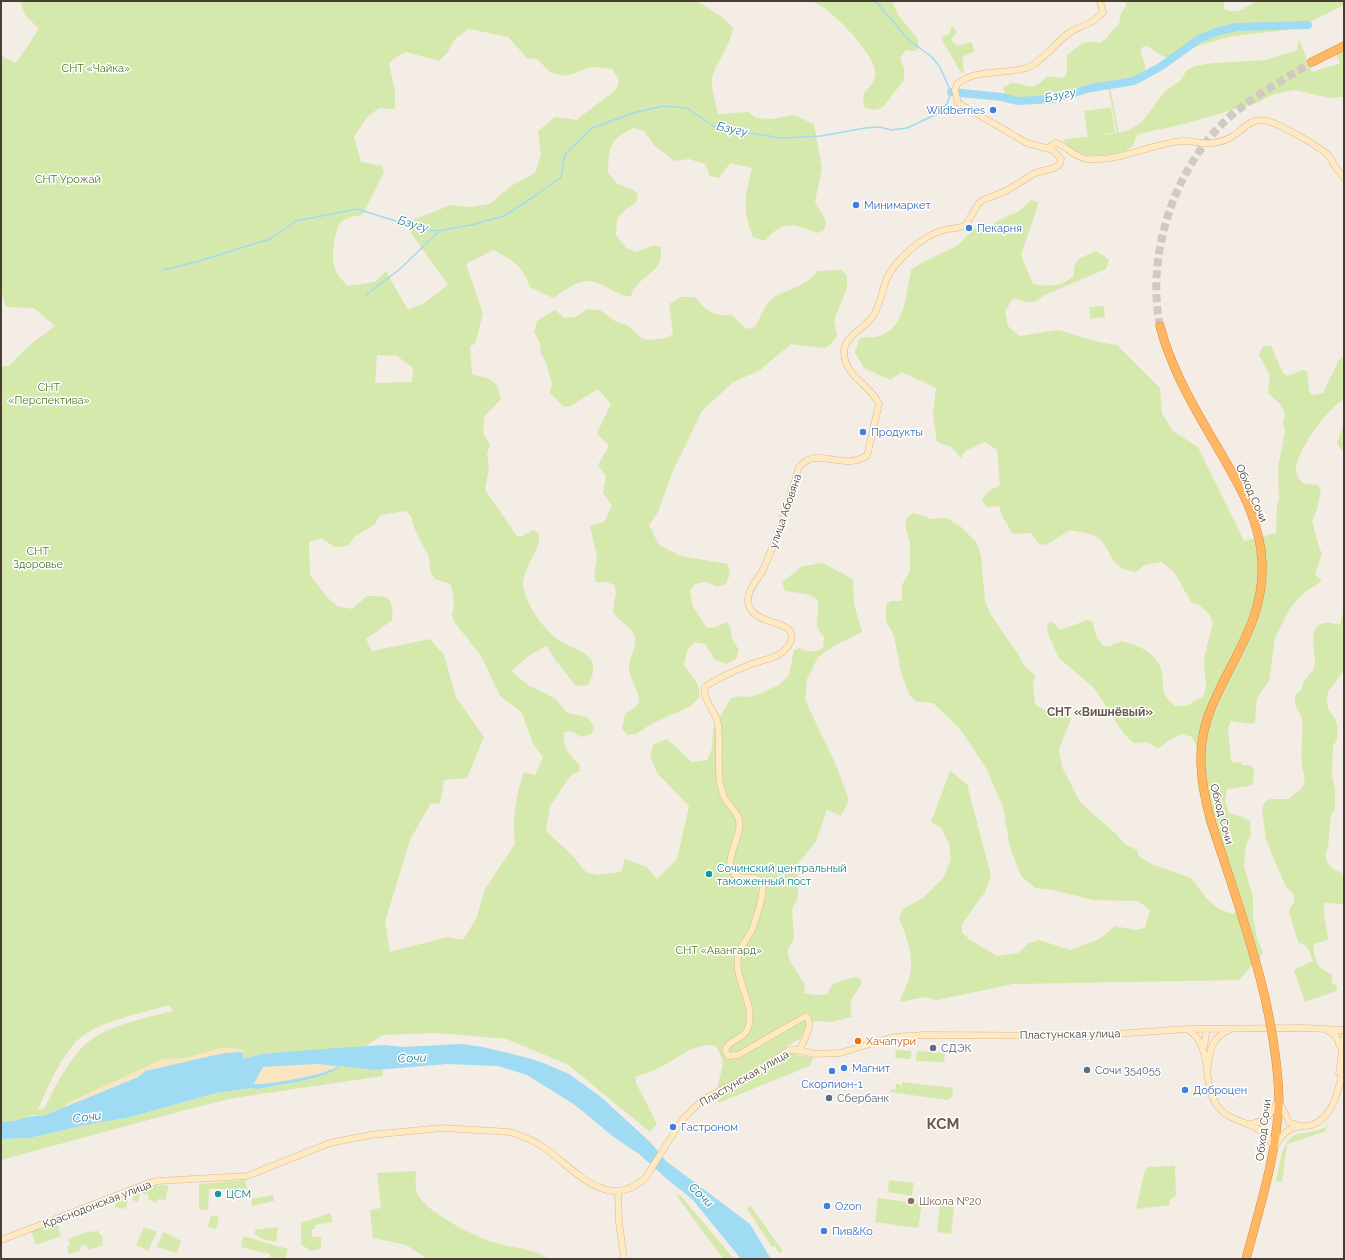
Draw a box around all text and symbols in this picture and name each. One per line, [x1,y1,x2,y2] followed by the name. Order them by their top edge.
[62,62,130,75] park label: СНТ «Чайка»
[1043,85,1078,105] water label: Бзугу
[926,104,985,117] place label: Wildberries
[988,105,998,115] marker: Wildberries
[715,119,750,139] water label: Бзугу
[35,173,101,186] park label: СНТ Урожай
[864,199,932,212] place label: Минимаркет
[851,200,861,210] marker: Минимаркет
[396,213,431,235] water label: Бзугу
[977,222,1022,235] place label: Пекарня
[964,223,974,233] marker: Пекарня
[8,381,90,407] park label: СНТ «Перспектива»
[871,426,923,439] place label: Продукты
[858,427,868,437] marker: Продукты
[1233,462,1270,524] street label: Обход Сочи
[767,472,804,550] street label: улица Абовяна
[13,545,63,571] park label: СНТ Здоровье
[1047,705,1153,719] district label: СНТ «Вишнёвый»
[1207,782,1236,846] street label: Обход Сочи
[717,862,847,888] place label: Сочинский центральный таможенный пост
[704,869,714,879] marker: Сочинский центральный таможенный пост
[676,944,762,957] park label: СНТ «Авангард»
[1019,1027,1121,1042] street label: Пластунская улица
[866,1035,916,1048] place label: Хачапури
[853,1036,863,1046] marker: Хачапури
[941,1042,972,1055] place label: СДЭК
[928,1043,938,1053] marker: СДЭК
[697,1048,791,1109] street label: Пластунская улица
[397,1050,427,1065] water label: Сочи
[852,1062,891,1075] place label: Магнит
[839,1063,849,1073] marker: Магнит
[1095,1064,1161,1077] place label: Сочи 354055
[1082,1065,1092,1075] marker: Сочи 354055
[827,1066,837,1076] marker: Скорпион-1
[801,1078,863,1091] place label: Скорпион-1
[1193,1084,1247,1097] place label: Доброцен
[1180,1085,1190,1095] marker: Доброцен
[837,1092,890,1105] place label: Сбербанк
[824,1093,834,1103] marker: Сбербанк
[1253,1098,1274,1162] street label: Обход Сочи
[72,1108,102,1126] water label: Сочи
[927,1115,959,1133] district label: КСМ
[681,1121,738,1134] place label: Гастроном
[668,1122,678,1132] marker: Гастроном
[41,1178,153,1231] street label: Краснодонская улица
[686,1180,716,1210] water label: Сочи
[226,1188,251,1201] place label: ЦСМ
[213,1189,223,1199] marker: ЦСМ
[919,1195,982,1208] place label: Школа №20
[906,1196,916,1206] marker: Школа №20
[835,1200,862,1213] place label: Ozon
[822,1201,832,1211] marker: Ozon
[832,1225,873,1238] place label: Пив&Ко
[819,1226,829,1236] marker: Пив&Ко

